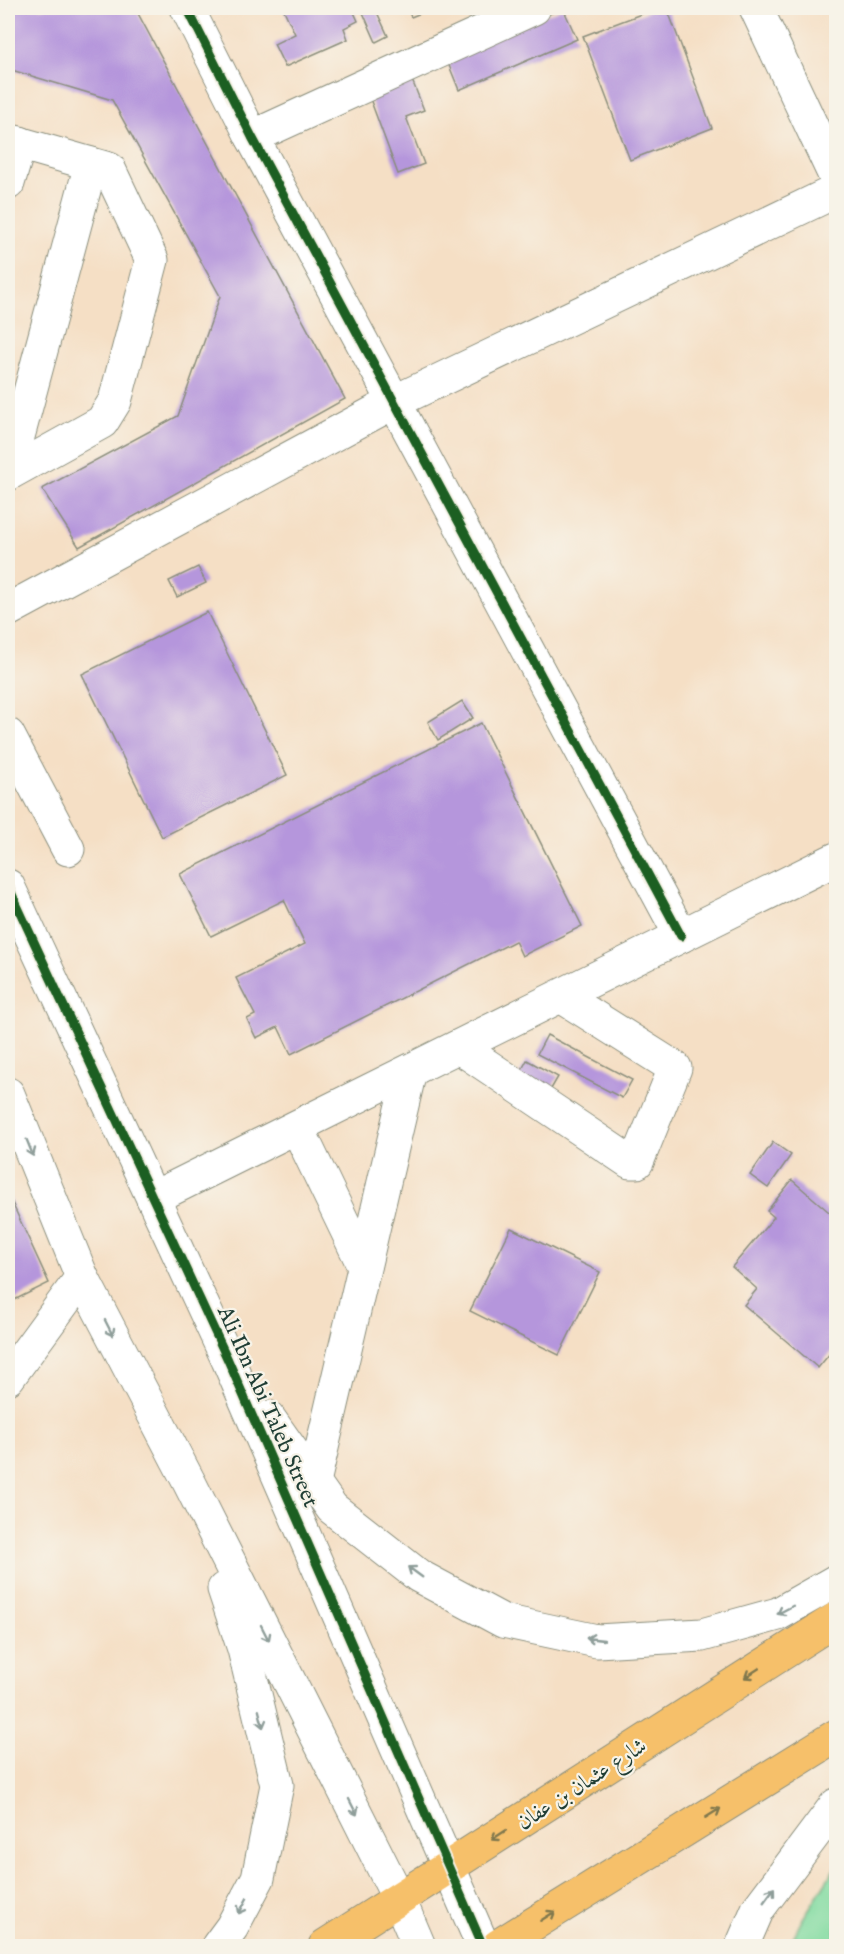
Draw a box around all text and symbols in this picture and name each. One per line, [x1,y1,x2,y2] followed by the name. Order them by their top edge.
[25,1138,36,1156] one-way arrow
[210,1301,324,1512] street label: Ali Ibn Abi Taleb Street
[104,1319,115,1337] one-way arrow
[407,1566,423,1578] one-way arrow
[777,1604,795,1616] one-way arrow
[260,1623,271,1641] one-way arrow
[585,1633,605,1644] one-way arrow
[744,1668,761,1680] one-way arrow
[256,1709,268,1728] one-way arrow
[512,1732,654,1840] street label: شارع عثمان بن عفان
[347,1798,359,1816] one-way arrow
[704,1806,721,1818] one-way arrow
[491,1829,508,1841] one-way arrow
[763,1887,775,1903] one-way arrow
[237,1897,249,1914] one-way arrow
[539,1909,556,1922] one-way arrow

